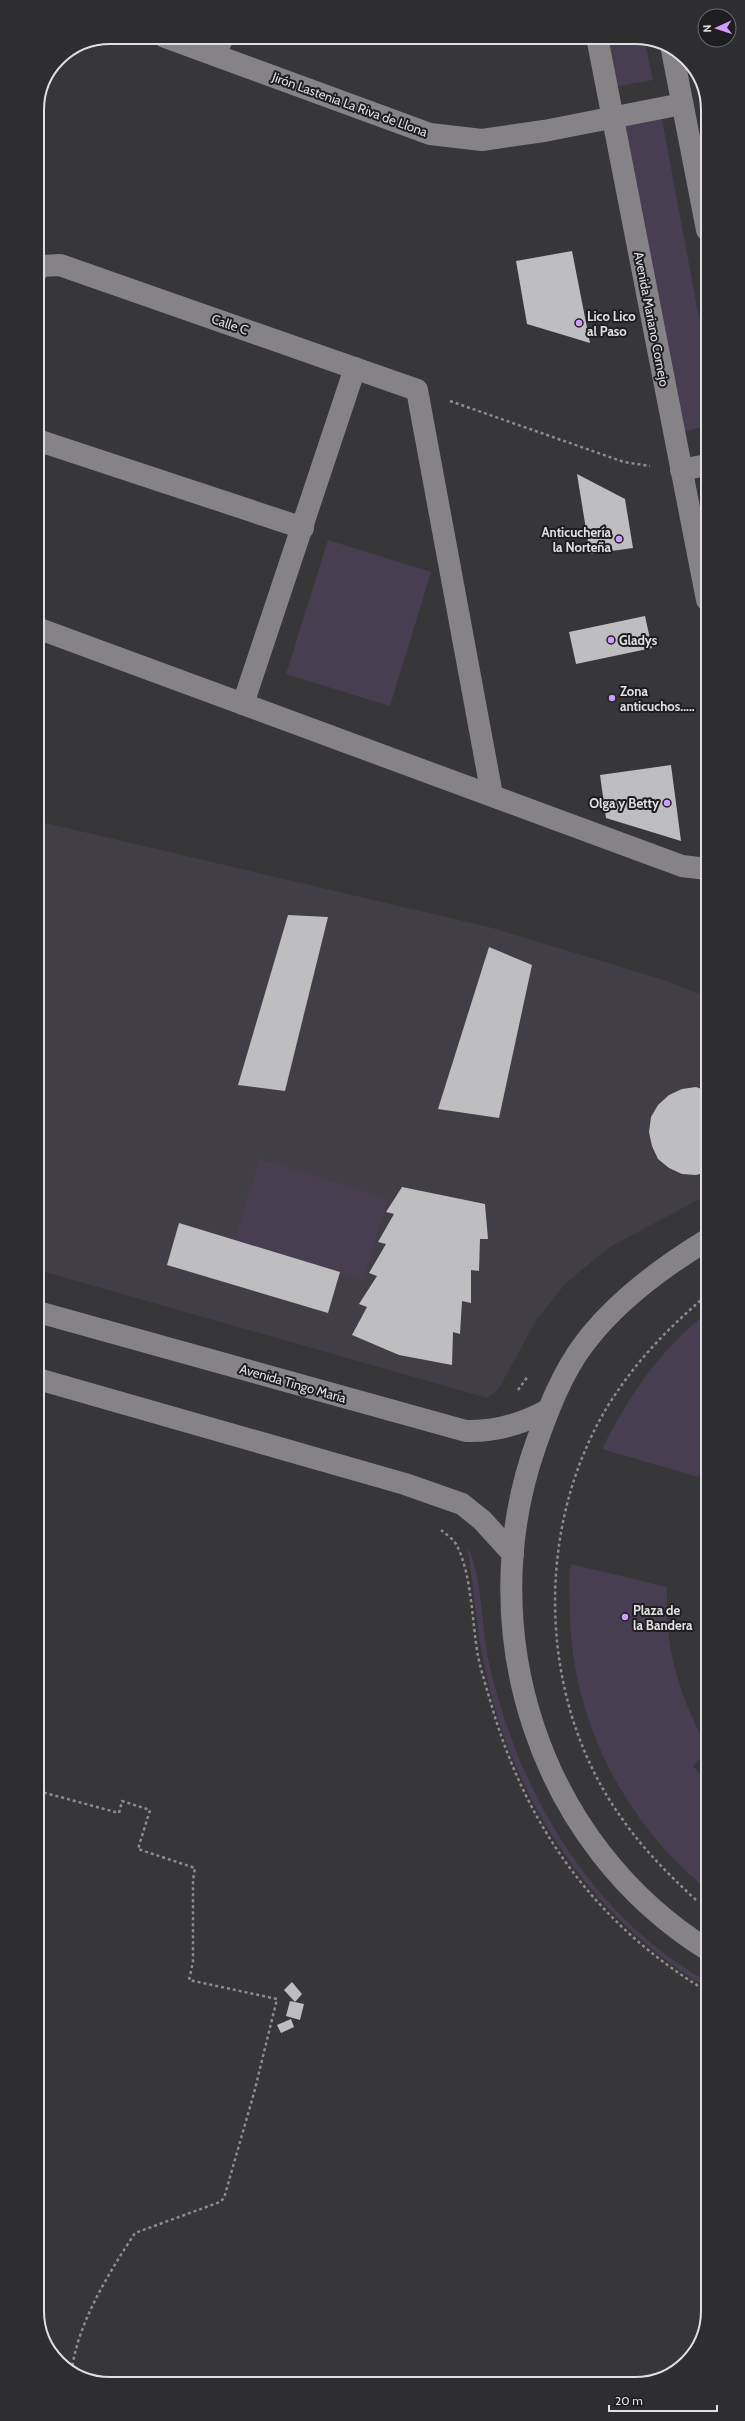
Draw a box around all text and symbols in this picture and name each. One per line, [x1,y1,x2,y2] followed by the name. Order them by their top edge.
[697,8,737,48] north arrow
[700,24,714,33] text: N
[269,68,431,140] street label: Jirón Lastenia La Riva de Llona
[630,250,673,388] street label: Avenida Mariano Cornejo
[587,308,636,339] place label: Lico Lico al Paso
[209,310,251,338] street label: Calle C
[574,318,584,328] marker: Lico Lico al Paso
[541,524,612,555] place label: Anticuchería la Norteña
[614,534,624,544] marker: Anticuchería la Norteña
[619,632,658,648] place label: Gladys
[606,635,616,645] marker: Gladys
[620,683,695,714] place label: Zona anticuchos.....
[607,693,617,703] marker: Zona anticuchos.....
[589,795,659,811] place label: Olga y Betty
[662,798,672,808] marker: Olga y Betty
[238,1360,349,1406] street label: Avenida Tingo María
[633,1602,693,1633] place label: Plaza de la Bandera
[620,1612,630,1622] marker: Plaza de la Bandera
[609,2387,717,2413] scale bar
[615,2393,643,2408] text: 20 m

